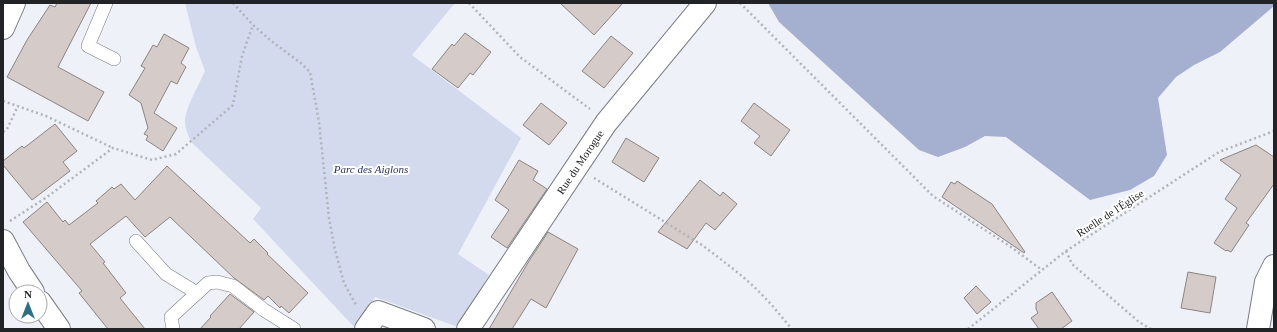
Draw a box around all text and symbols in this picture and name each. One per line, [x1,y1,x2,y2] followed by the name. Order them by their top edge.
[554,128,606,196] street label: Rue du Morogue
[333,163,408,175] park label: Parc des Aiglons
[1074,187,1146,239] street label: Ruelle de l'Église
[8,284,48,324] north arrow
[24,288,32,300] text: N

